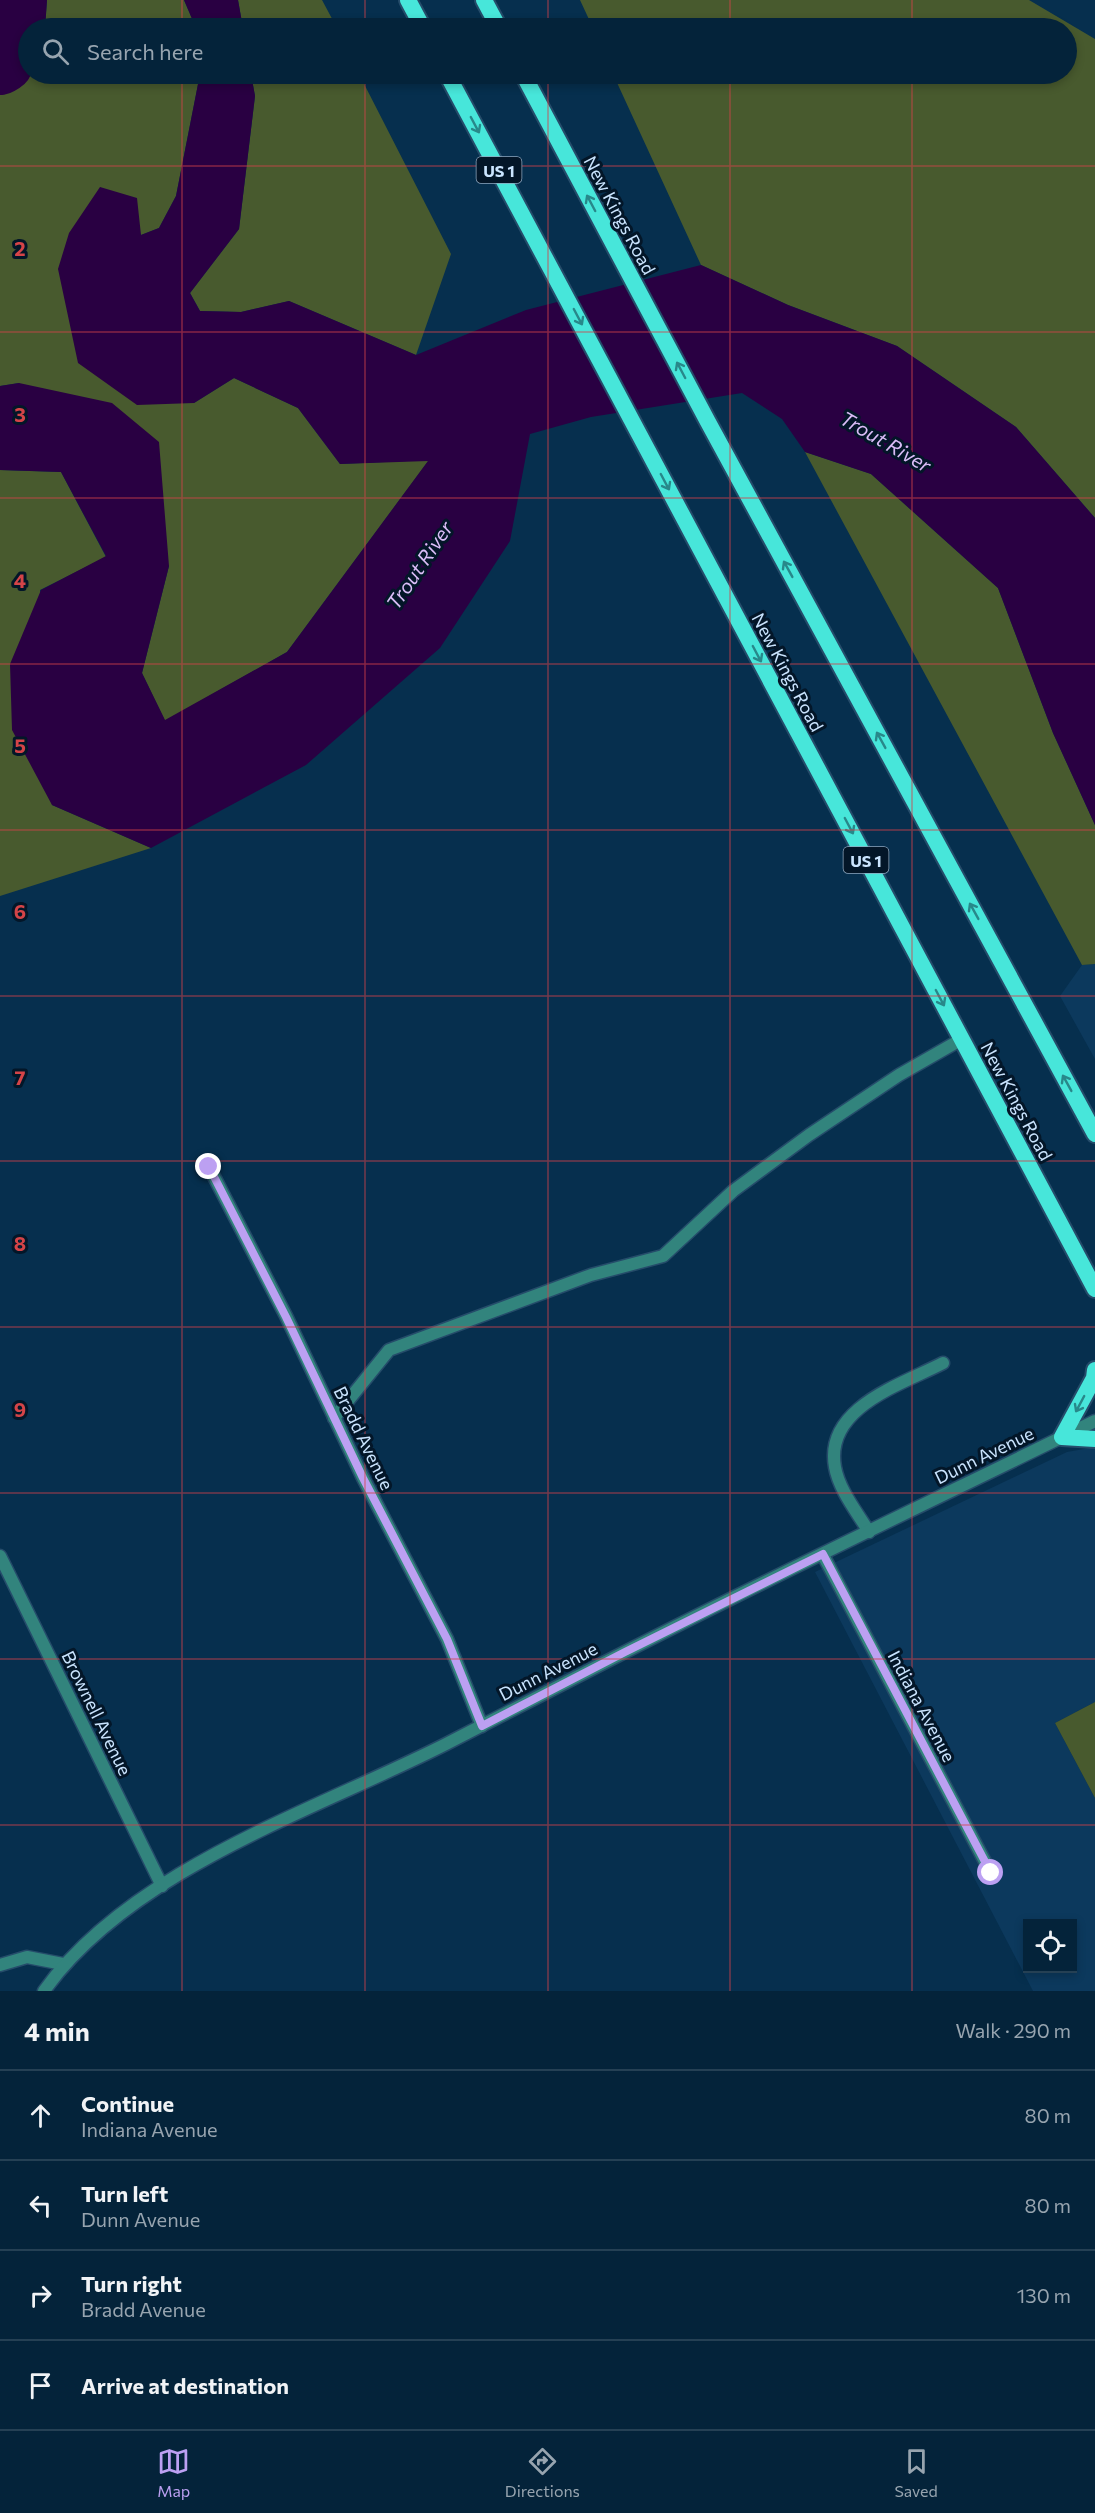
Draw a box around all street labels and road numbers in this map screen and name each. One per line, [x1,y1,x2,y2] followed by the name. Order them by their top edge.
[580,152,660,278] street label: New Kings Road
[476,157,522,183] road number: US 1
[748,609,828,735] street label: New Kings Road
[844,847,888,873] road number: US 1
[977,1038,1057,1164] street label: New Kings Road
[329,1383,399,1493] street label: Bradd Avenue
[931,1422,1037,1488] street label: Dunn Avenue
[495,1637,601,1705] street label: Dunn Avenue
[57,1647,137,1779] street label: Brownell Avenue
[883,1647,961,1765] street label: Indiana Avenue

